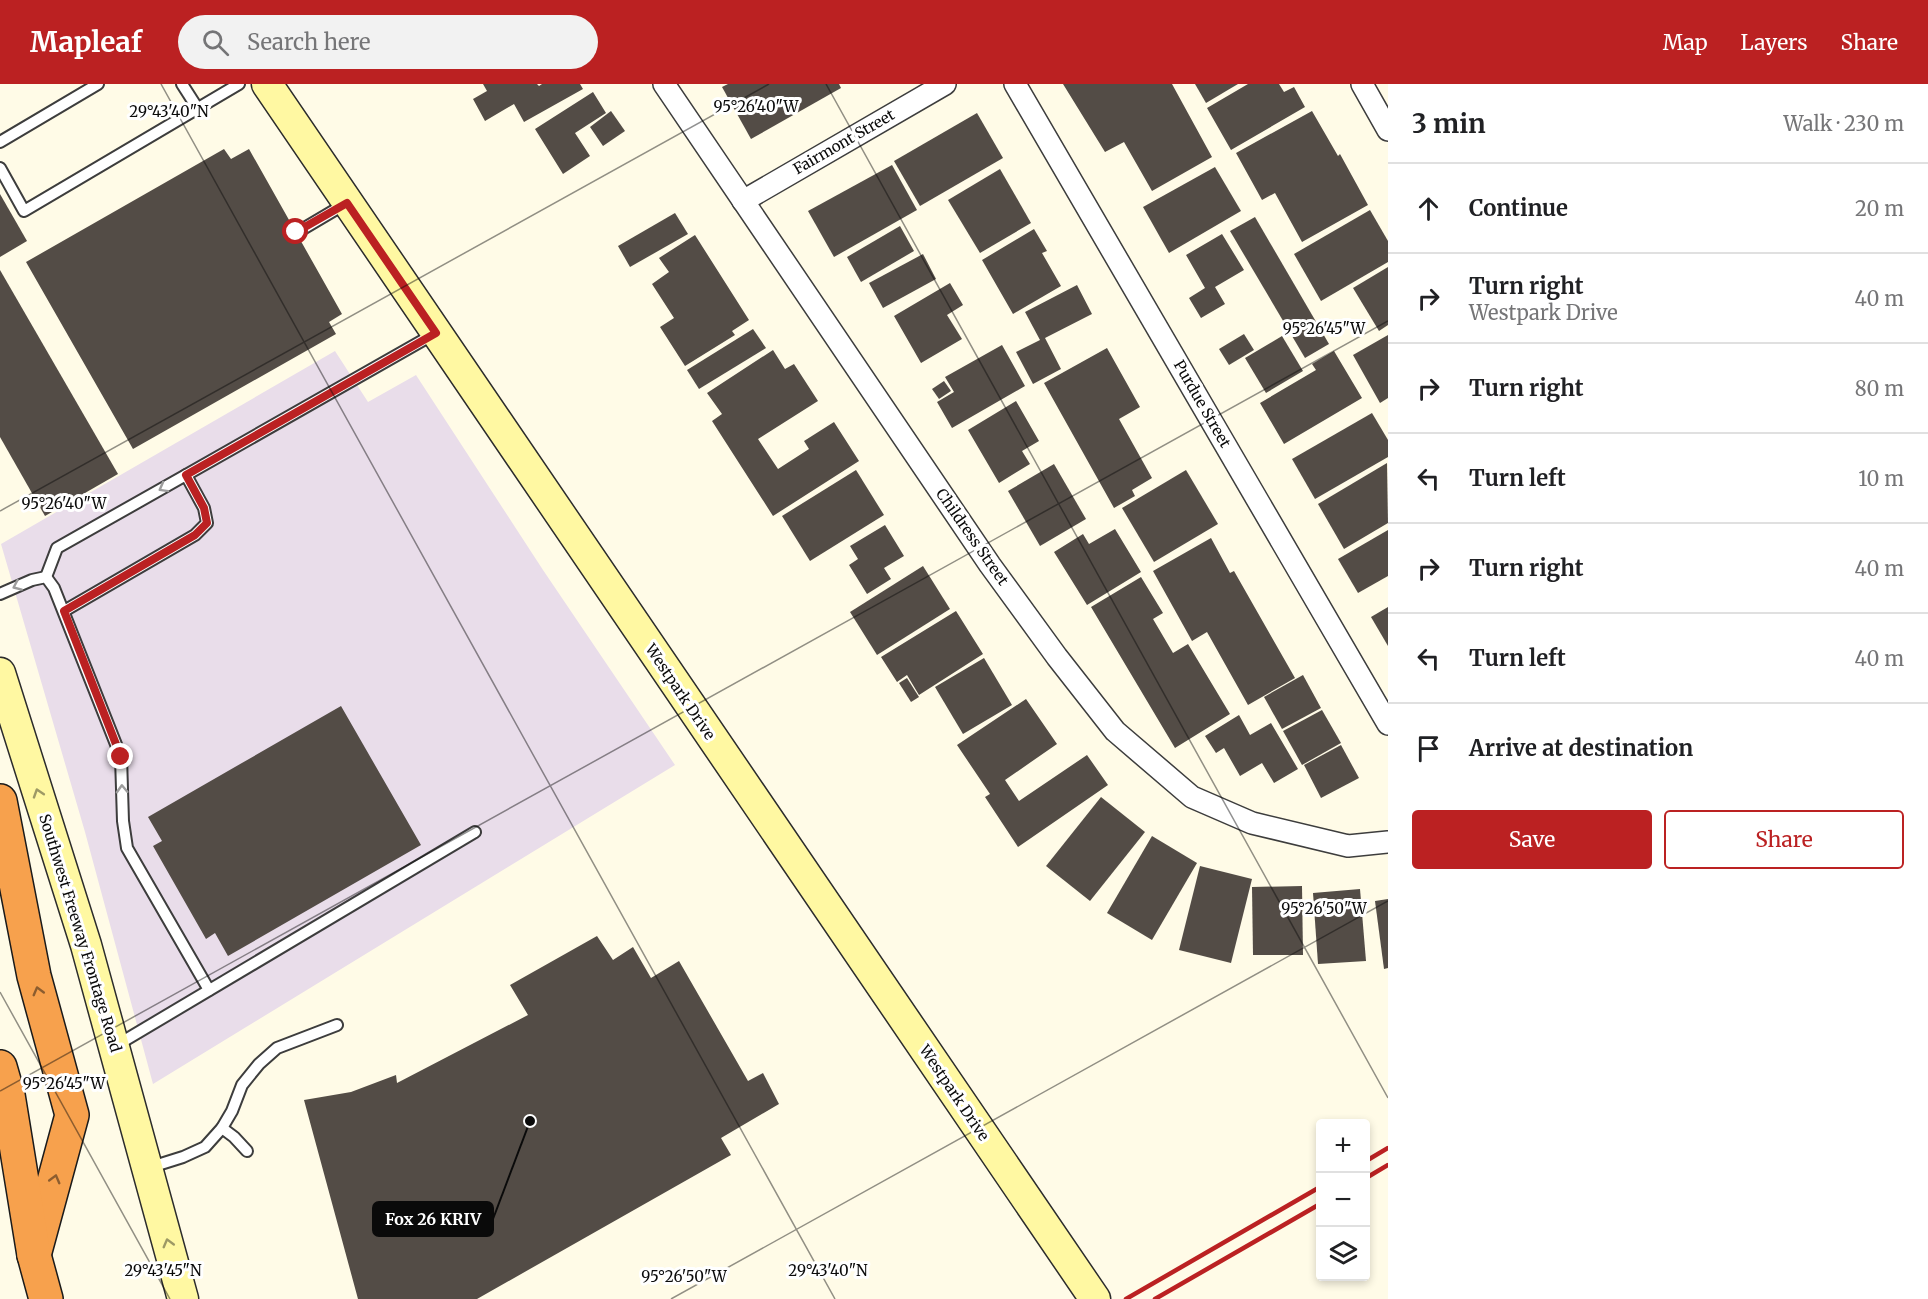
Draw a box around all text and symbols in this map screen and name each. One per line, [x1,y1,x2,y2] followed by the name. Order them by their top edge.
[178,15,598,69] search box
[30,24,142,60] text: Mapleaf
[199,26,232,59] icon: search
[247,28,370,56] text: Search here
[1663,29,1708,56] text: Map
[1741,29,1808,56] text: Layers
[1841,29,1898,56] text: Share
[714,97,799,116] text: 95°26'40"W
[129,102,209,121] text: 29°43'40"N
[790,105,898,178] street label: Fairmont Street
[1412,107,1486,140] text: 3 min
[1784,111,1904,136] text: Walk · 230 m
[1412,192,1445,225] icon: ahead
[1469,194,1568,222] text: Continue
[1855,196,1904,221] text: 20 m
[282,218,308,244] route start
[1469,272,1583,300] text: Turn right
[1412,282,1445,315] icon: right
[1854,286,1904,311] text: 40 m
[1469,300,1618,325] text: Westpark Drive
[1283,319,1366,338] text: 95°26'45"W
[1170,357,1235,451] street label: Purdue Street
[1412,372,1445,405] icon: right
[1469,374,1583,402] text: Turn right
[1855,376,1904,401] text: 80 m
[1412,462,1445,495] icon: left
[1469,464,1566,492] text: Turn left
[1858,466,1904,491] text: 10 m
[159,480,170,492] one-way arrow
[932,485,1013,589] street label: Childress Street
[22,494,107,513] text: 95°26'40"W
[1412,552,1445,585] icon: right
[1469,554,1583,582] text: Turn right
[1854,556,1904,581] text: 40 m
[13,579,24,591] one-way arrow
[641,639,720,743] street label: Westpark Drive
[1412,642,1445,675] icon: left
[1469,644,1566,672] text: Turn left
[1854,646,1904,671] text: 40 m
[1412,732,1445,765] icon: arrive
[1469,734,1693,762] text: Arrive at destination
[107,743,133,769] route end
[115,785,128,794] one-way arrow
[33,788,45,799] one-way arrow
[1412,810,1652,869] button: Save
[1664,810,1904,869] button: Share
[35,812,126,1054] street label: Southwest Freeway Frontage Road
[1281,899,1368,918] text: 95°26'50"W
[33,986,45,996] one-way arrow
[915,1040,994,1144] street label: Westpark Drive
[23,1074,106,1093] text: 95°26'45"W
[1316,1119,1370,1281] map controls
[1316,1119,1370,1173] button: +
[1316,1173,1370,1227] button: −
[48,1174,60,1184] one-way arrow
[373,1202,493,1236] callout: Fox 26 KRIV
[385,1209,482,1229] text: Fox 26 KRIV
[1316,1227,1370,1281] button: layers
[162,1238,175,1248] one-way arrow
[125,1261,202,1280] text: 29°43'45"N
[788,1261,868,1280] text: 29°43'40"N
[641,1267,728,1286] text: 95°26'50"W

